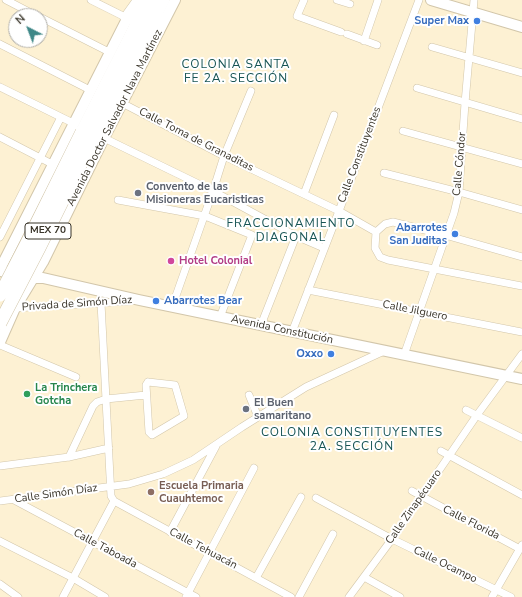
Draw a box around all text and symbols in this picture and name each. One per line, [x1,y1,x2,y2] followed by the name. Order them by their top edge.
[8,8,48,48] north arrow
[12,11,28,28] text: N
[414,14,469,28] place label: Super Max
[472,16,482,26] marker: Super Max
[64,27,166,209] street label: Avenida Doctor Salvador Nava Martínez
[181,58,291,86] district label: COLONIA SANTA FE 2A. SECCIÓN
[136,105,256,175] street label: Calle Toma de Granaditas
[336,105,384,205] street label: Calle Constituyentes
[451,132,469,196] street label: Calle Cóndor
[146,180,264,206] place label: Convento de las Misioneras Eucaristicas
[133,188,143,198] marker: Convento de las Misioneras Eucaristicas
[227,217,355,245] district label: FRACCIONAMIENTO DIAGONAL
[389,221,447,247] place label: Abarrotes San Juditas
[25,223,71,239] road number: MEX 70
[450,229,460,239] marker: Abarrotes San Juditas
[179,254,252,268] place label: Hotel Colonial
[166,256,176,266] marker: Hotel Colonial
[21,294,133,314] street label: Privada de Simón Díaz
[164,294,242,308] place label: Abarrotes Bear
[151,296,161,306] marker: Abarrotes Bear
[381,298,449,324] street label: Calle Jilguero
[230,313,334,347] street label: Avenida Constitución
[296,347,323,361] place label: Oxxo
[326,349,336,359] marker: Oxxo
[35,381,98,407] place label: La Trinchera Gotcha
[22,389,32,399] marker: La Trinchera Gotcha
[254,396,311,422] place label: El Buen samaritano
[241,404,251,414] marker: El Buen samaritano
[261,426,443,454] district label: COLONIA CONSTITUYENTES 2A. SECCIÓN
[383,467,445,547] street label: Calle Zinapécuaro
[159,479,244,505] place label: Escuela Primaria Cuauhtemoc
[14,482,98,506] street label: Calle Simón Díaz
[146,487,156,497] marker: Escuela Primaria Cuauhtemoc
[440,503,502,543] street label: Calle Florida
[167,526,239,572] street label: Calle Tehuacán
[71,527,139,571] street label: Calle Taboada
[411,544,479,586] street label: Calle Ocampo

